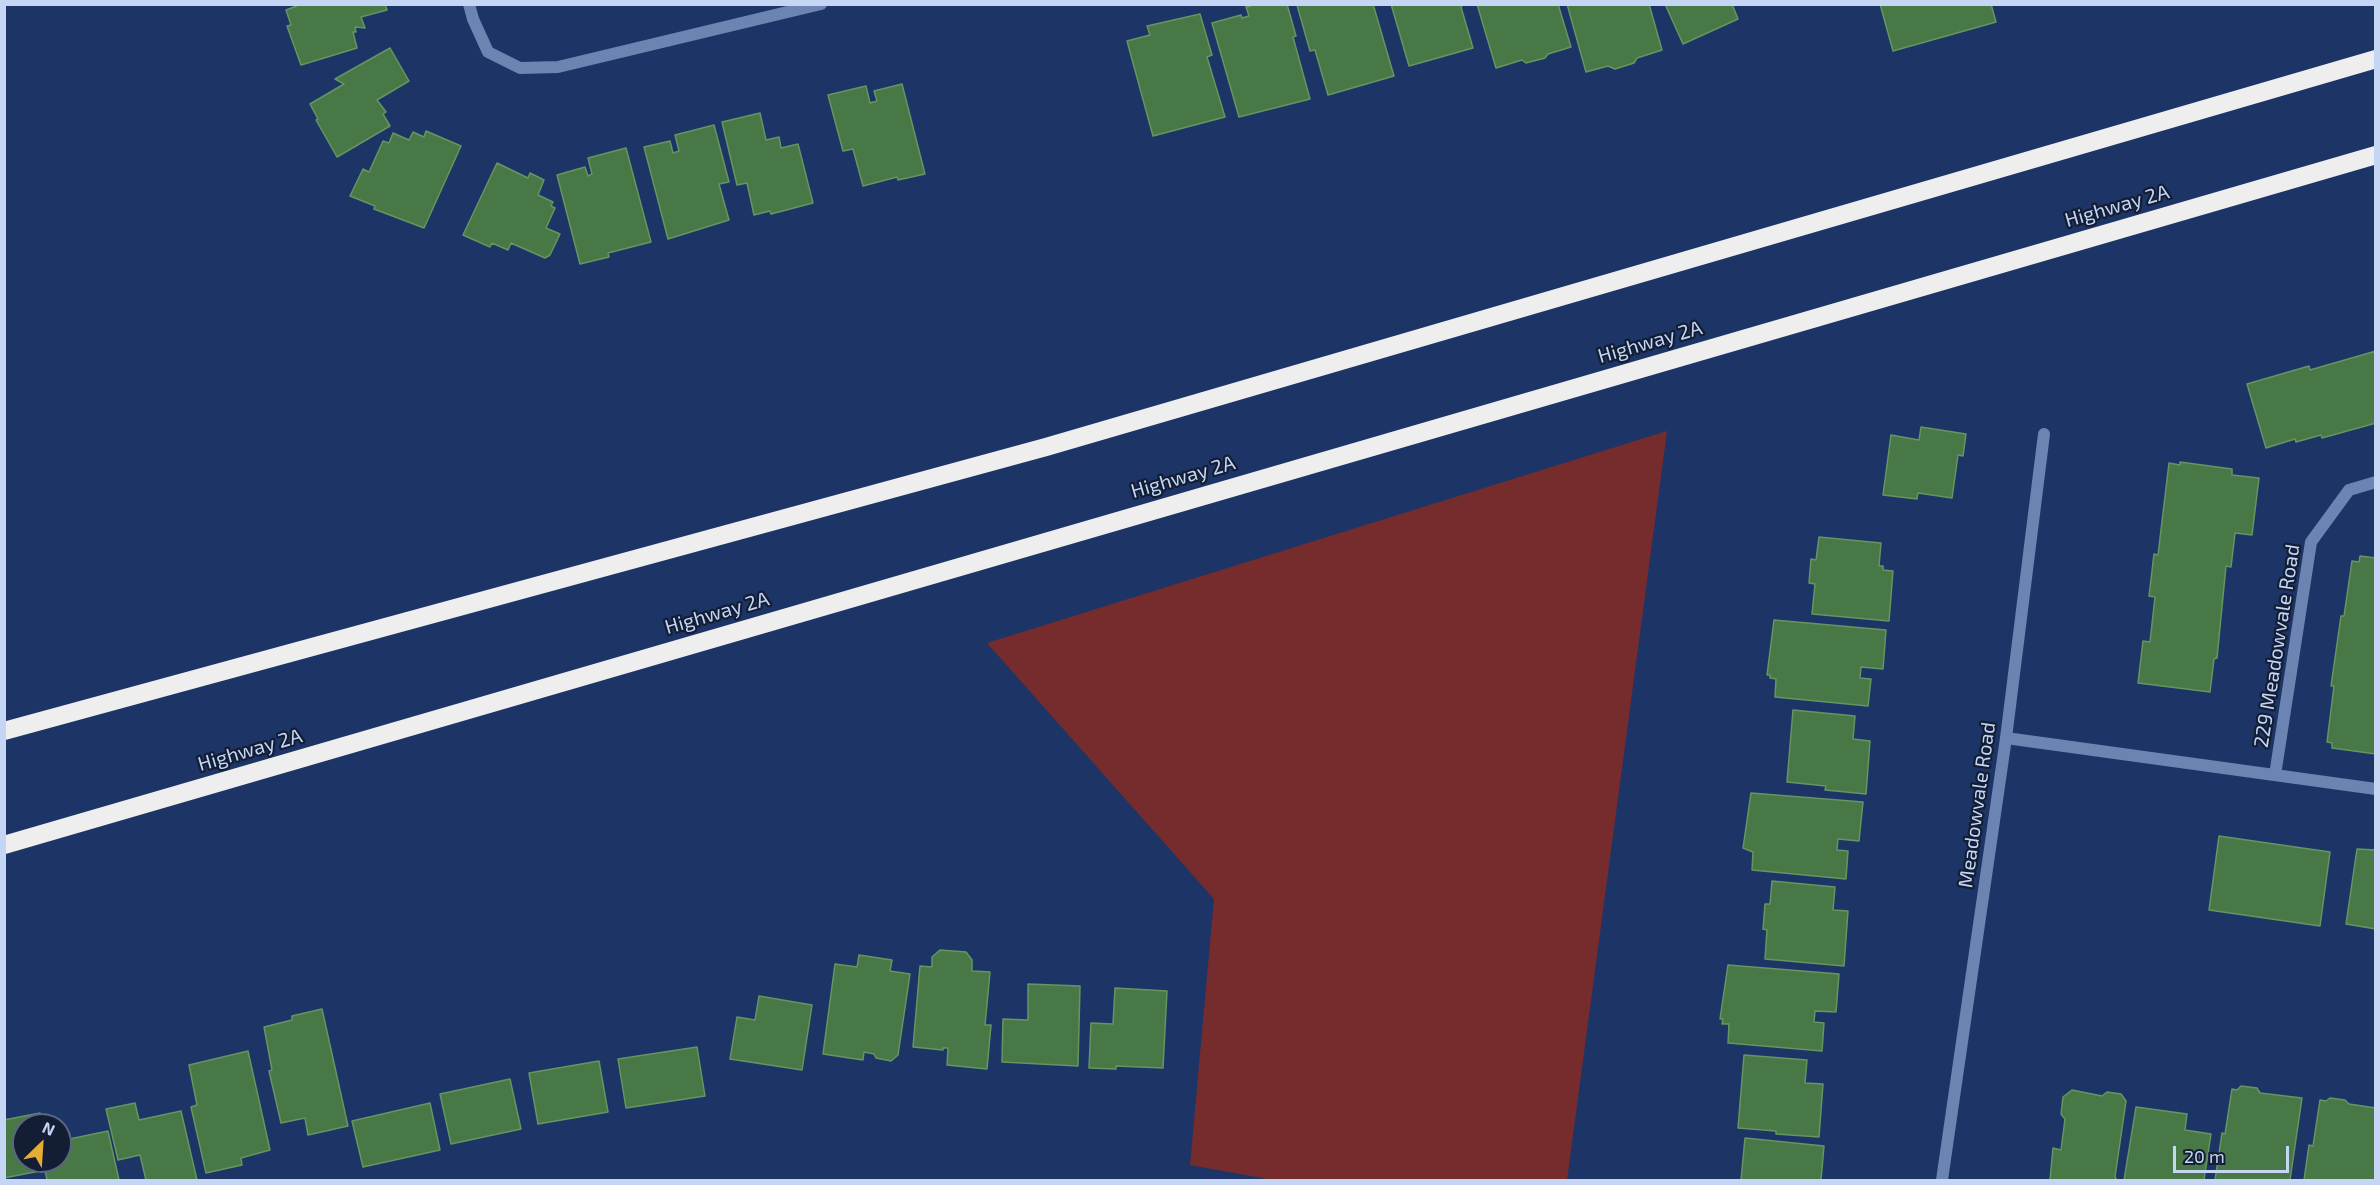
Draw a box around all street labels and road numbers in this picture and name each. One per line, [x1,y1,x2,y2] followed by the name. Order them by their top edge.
[2062,180,2172,232] street label: Highway 2A
[1595,316,1705,368] street label: Highway 2A
[1128,451,1238,503] street label: Highway 2A
[2249,543,2305,749] street label: 229 Meadowvale Road
[662,587,772,639] street label: Highway 2A
[1953,721,2001,889] street label: Meadowvale Road
[195,724,305,776] street label: Highway 2A

